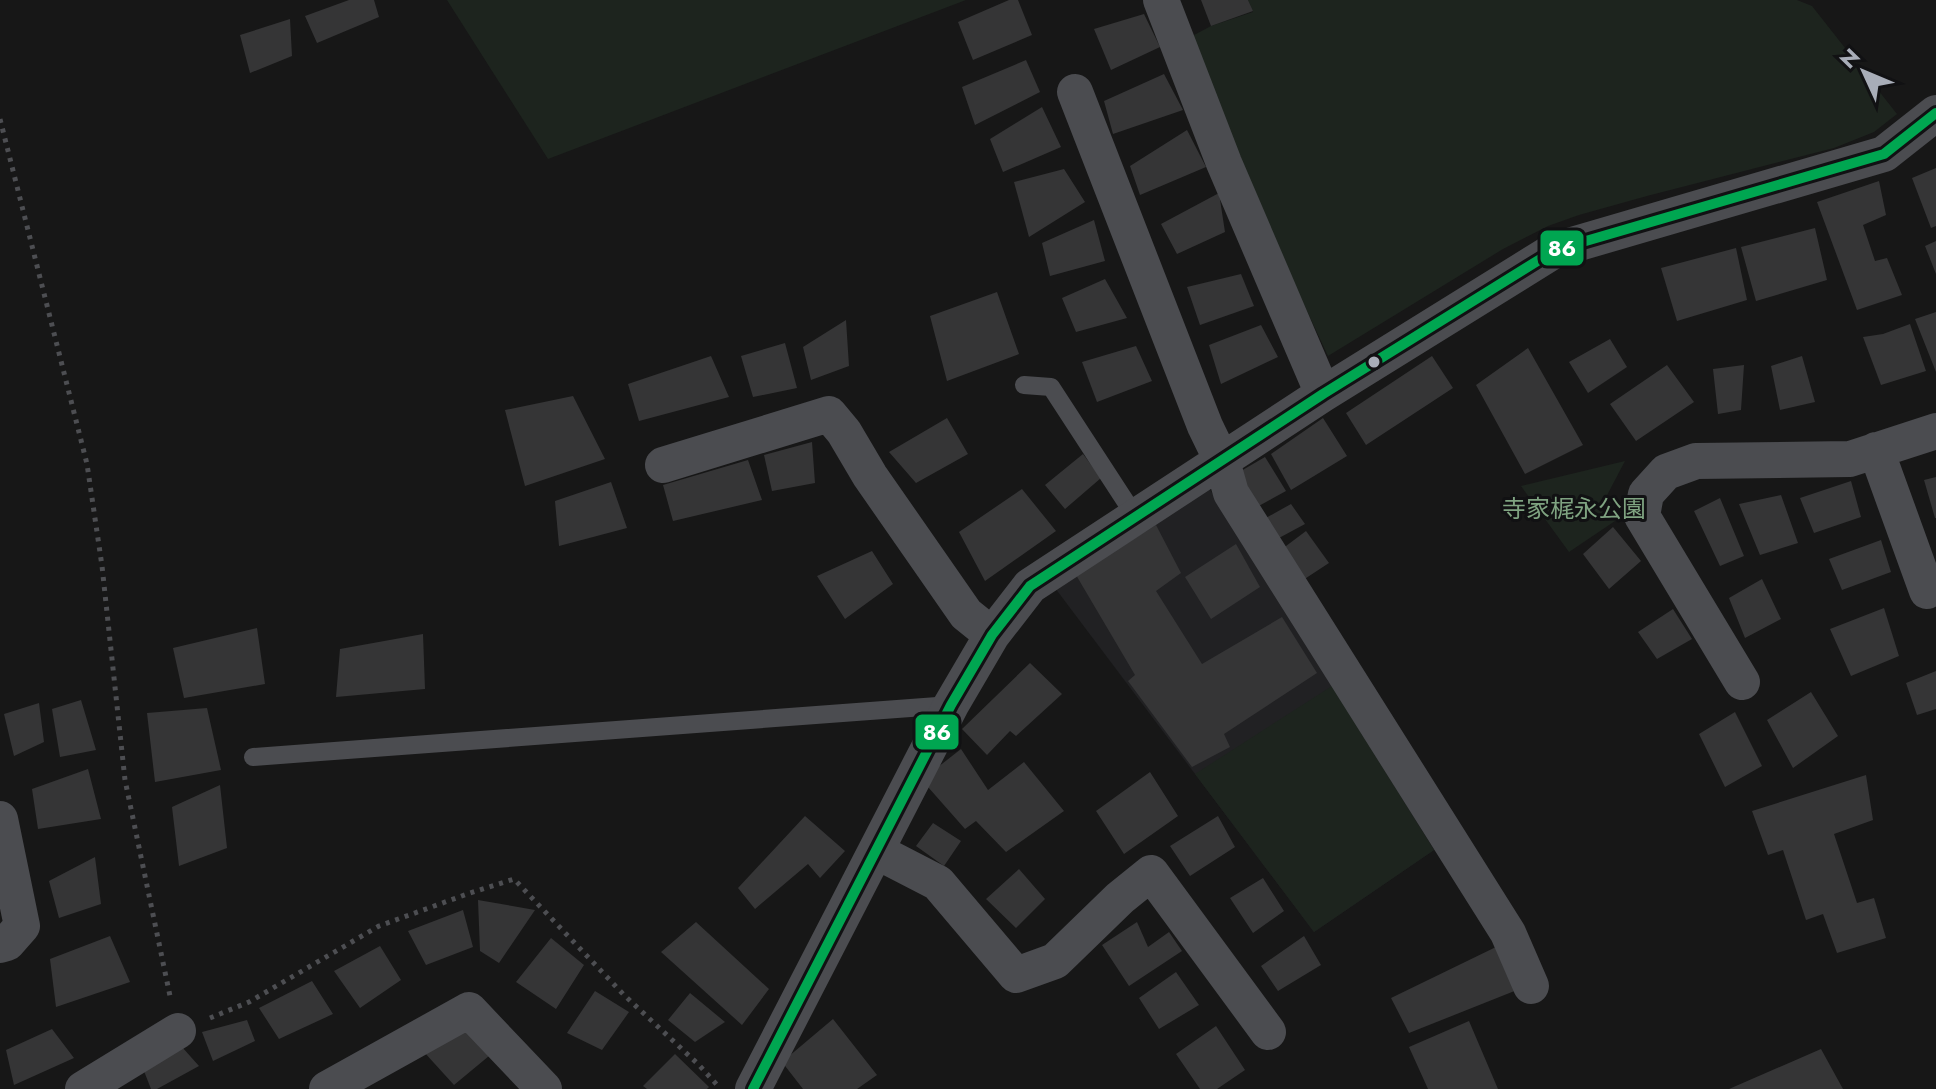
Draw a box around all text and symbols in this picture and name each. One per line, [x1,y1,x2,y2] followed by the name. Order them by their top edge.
[1824,32,1904,112] north arrow
[1832,41,1867,76] text: N
[1539,229,1585,267] line badge: 86
[1548,232,1576,264] text: 86
[1366,354,1382,370] unlabelled marker
[1502,491,1646,526] park label: 寺家梶永公園
[914,713,960,751] line badge: 86
[923,716,951,748] text: 86

